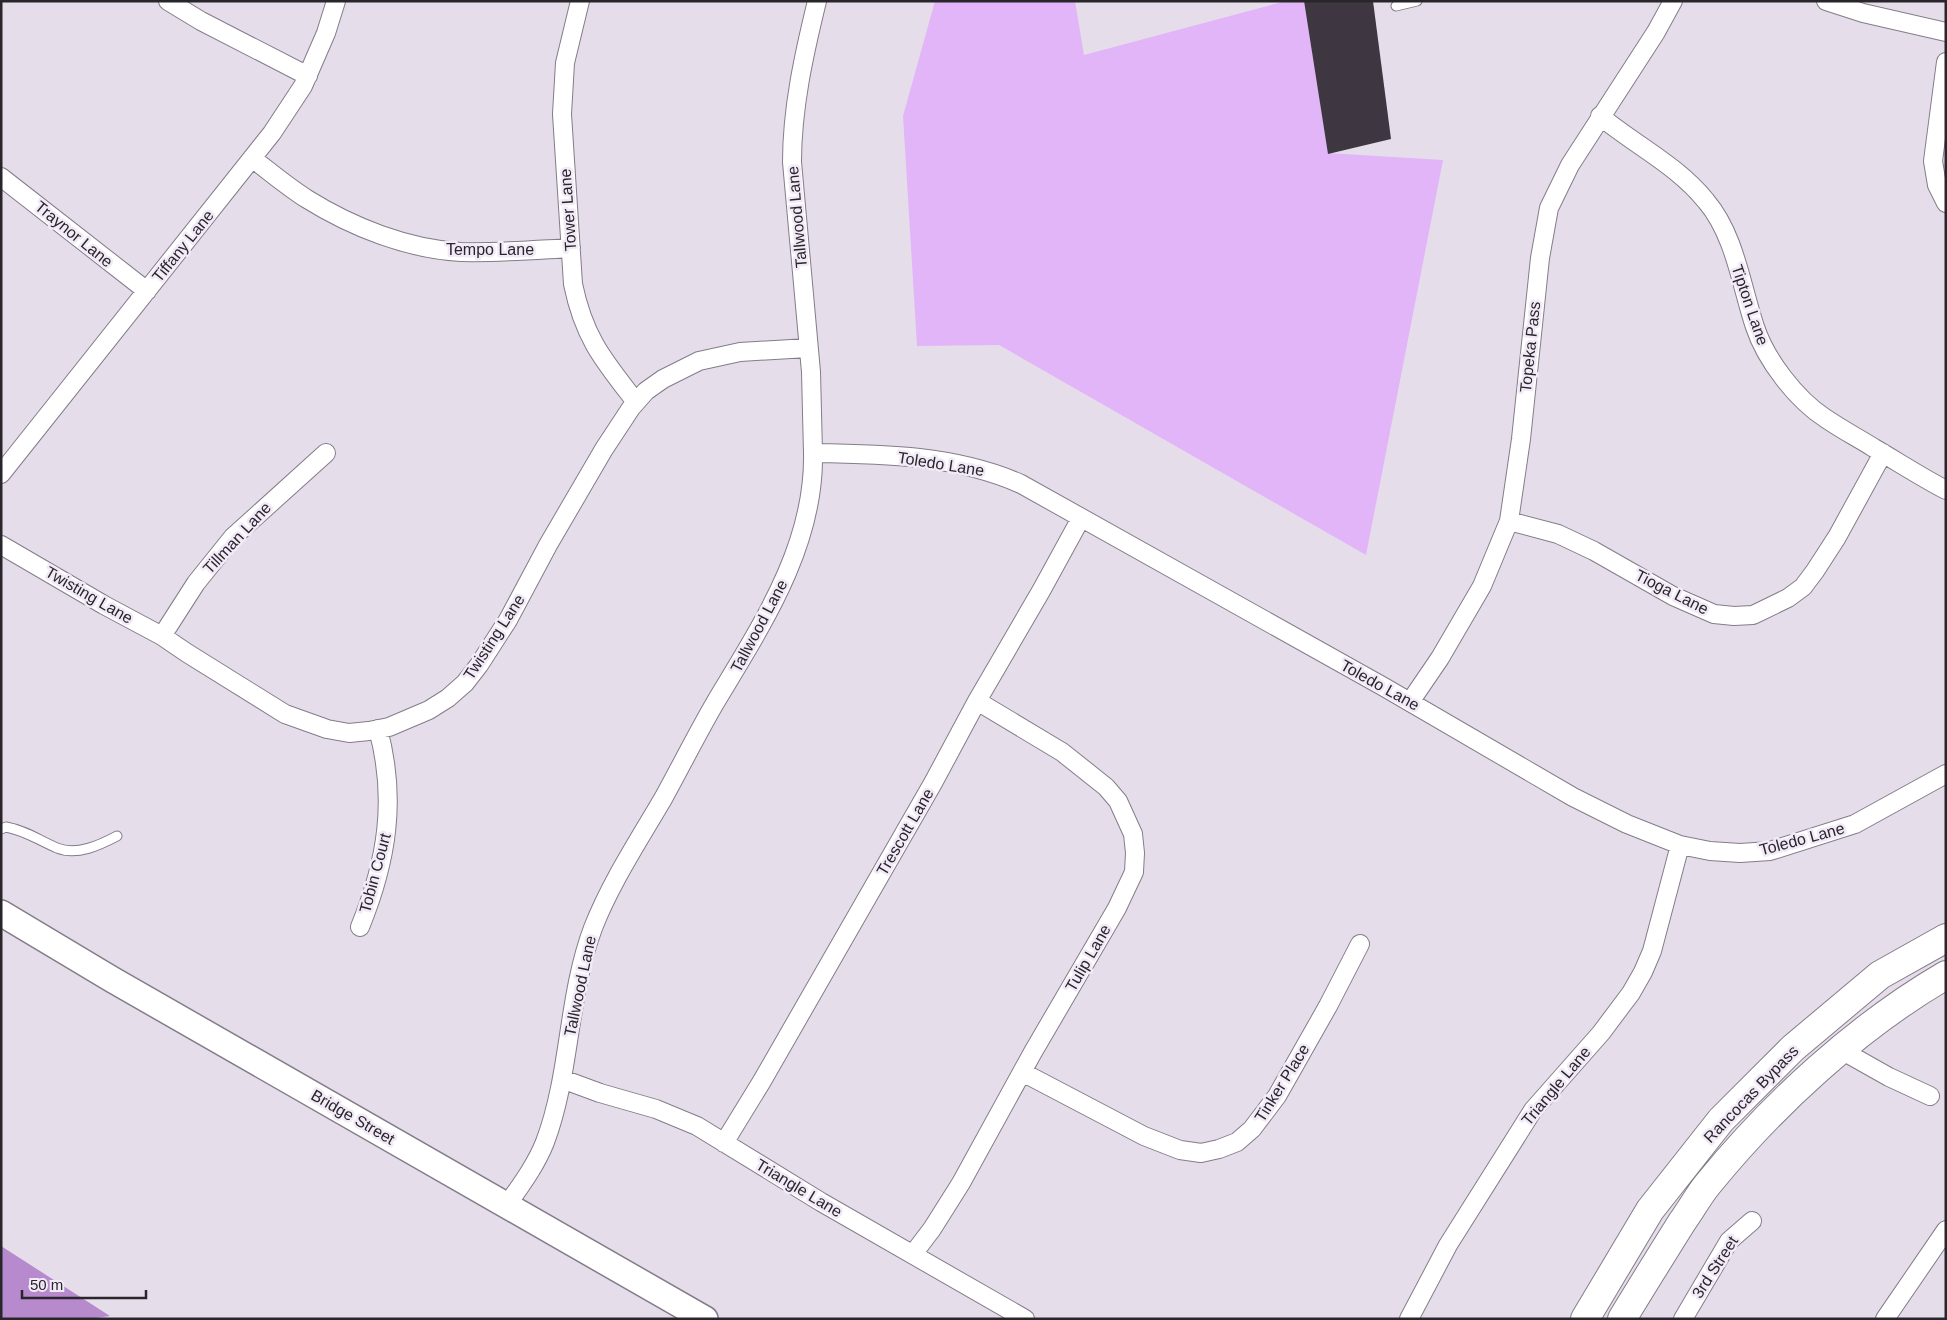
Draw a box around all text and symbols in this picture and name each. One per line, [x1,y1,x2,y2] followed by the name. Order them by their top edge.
[784,165,810,269] street label: Tallwood Lane
[557,168,579,252] street label: Tower Lane
[32,198,116,270] street label: Traynor Lane
[149,207,217,285] street label: Tiffany Lane
[446,241,534,258] street label: Tempo Lane
[1728,263,1772,348] street label: Tipton Lane
[1517,301,1543,393] street label: Topeka Pass
[897,449,985,479] street label: Toledo Lane
[200,499,274,577] street label: Tillman Lane
[42,563,136,627] street label: Twisting Lane
[1633,566,1711,618] street label: Tioga Lane
[727,577,791,675] street label: Tallwood Lane
[460,591,528,683] street label: Twisting Lane
[1338,656,1422,714] street label: Toledo Lane
[873,786,937,878] street label: Trescott Lane
[1758,819,1846,858] street label: Toledo Lane
[356,831,394,915] street label: Tobin Court
[1062,922,1114,994] street label: Tulip Lane
[561,934,599,1038] street label: Tallwood Lane
[1251,1041,1313,1125] street label: Tinker Place
[1700,1042,1802,1146] street label: Rancocas Bypass
[1518,1043,1594,1129] street label: Triangle Lane
[308,1086,398,1148] street label: Bridge Street
[753,1156,845,1220] street label: Triangle Lane
[1689,1232,1742,1301] street label: 3rd Street
[22,1268,146,1300] scale bar
[30,1276,63,1293] text: 50 m

